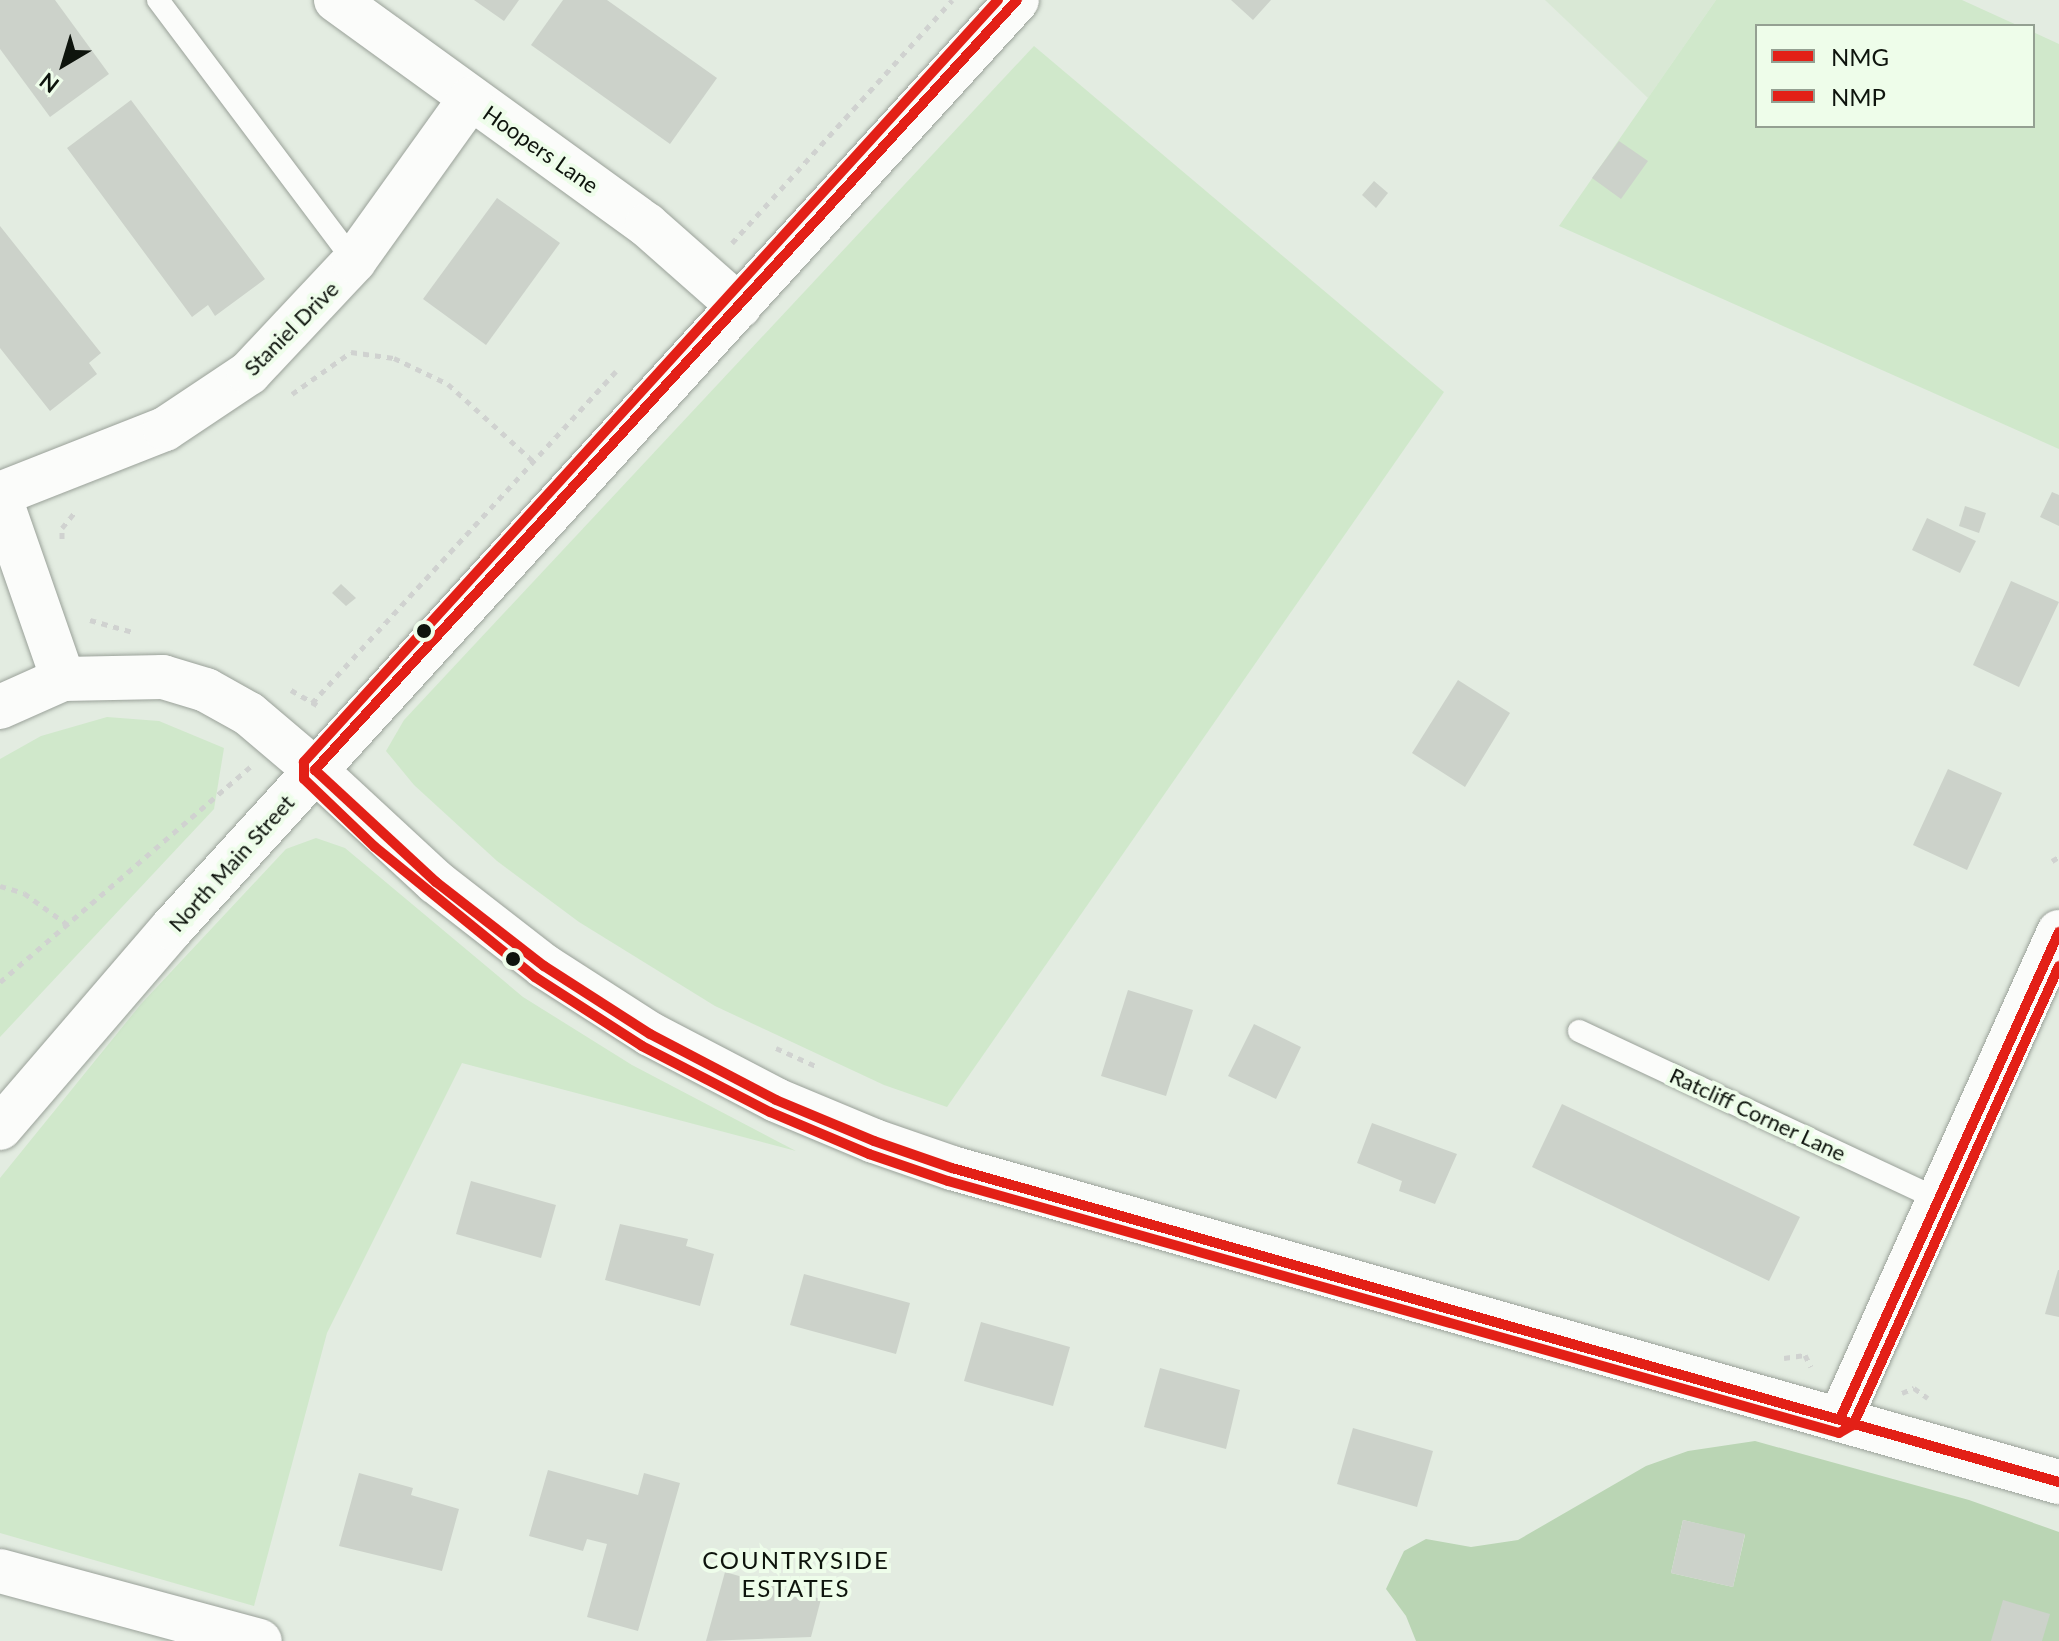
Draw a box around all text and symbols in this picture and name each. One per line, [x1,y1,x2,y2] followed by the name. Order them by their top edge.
[24,24,104,104] north arrow
[1755,24,2035,128] legend
[1831,42,1889,71] text: NMG
[34,67,64,99] text: N
[1831,82,1886,111] text: NMP
[478,100,604,198] street label: Hoopers Lane
[238,275,344,381] street label: Staniel Drive
[416,623,432,639] unlabelled marker
[163,789,299,937] street label: North Main Street
[505,951,521,967] unlabelled marker
[1665,1061,1851,1167] street label: Ratcliff Corner Lane
[702,1546,890,1602] district label: COUNTRYSIDE ESTATES

